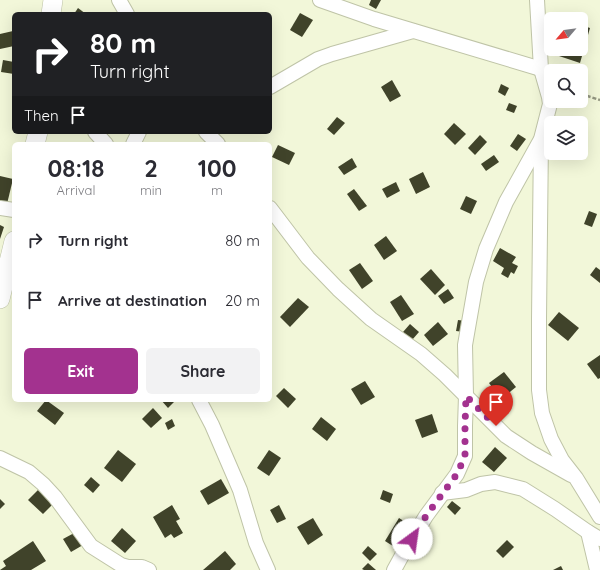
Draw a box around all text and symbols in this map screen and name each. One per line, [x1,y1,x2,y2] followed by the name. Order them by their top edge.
[544,12,588,56] north arrow
[544,12,588,160] map controls
[90,25,156,60] text: 80 m
[24,28,76,80] icon: right
[90,60,170,83] text: Turn right
[544,64,588,108] button: search
[67,104,89,126] icon: arrive
[24,106,59,125] text: Then
[544,116,588,160] button: layers
[48,153,104,183] text: 08:18
[144,153,158,183] text: 2
[198,153,236,183] text: 100
[57,182,95,198] text: Arrival
[140,182,162,198] text: min
[211,182,223,198] text: m
[24,229,46,251] icon: right
[58,231,129,250] text: Turn right
[225,231,260,250] text: 80 m
[24,289,46,311] icon: arrive
[58,291,207,310] text: Arrive at destination
[225,291,260,310] text: 20 m
[24,348,138,394] button: Exit
[146,348,260,394] button: Share
[479,385,513,426] pin
[485,391,507,413] icon: arrive
[391,518,433,560] position arrow

